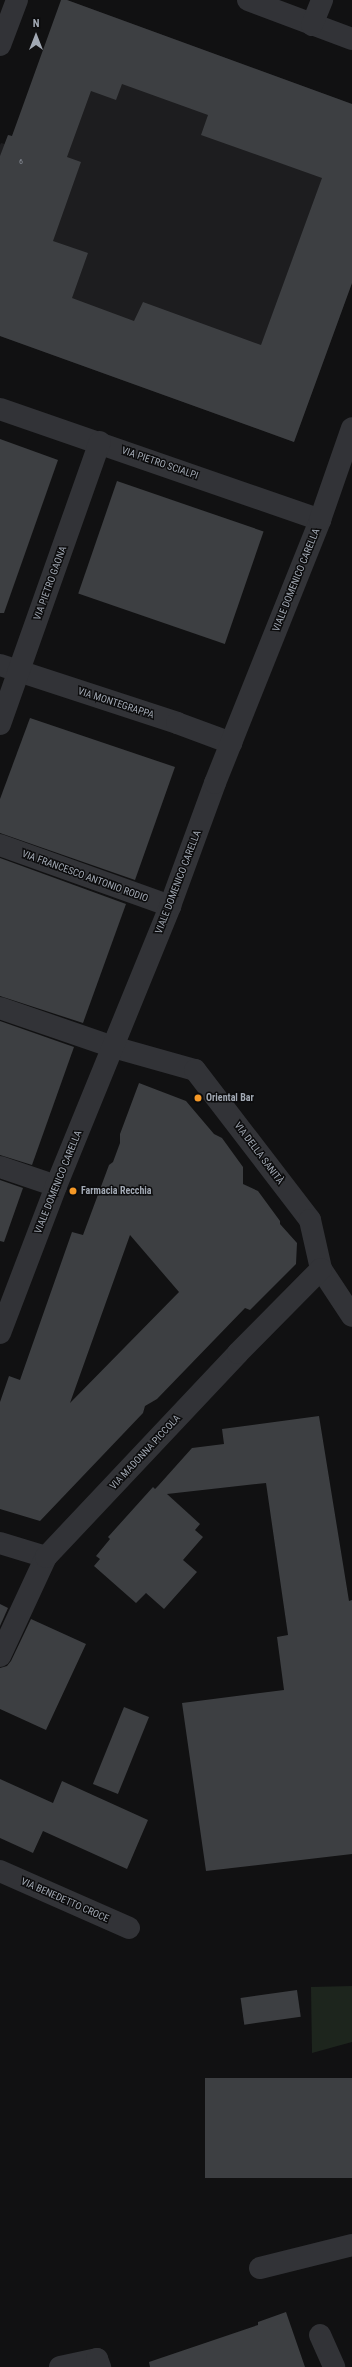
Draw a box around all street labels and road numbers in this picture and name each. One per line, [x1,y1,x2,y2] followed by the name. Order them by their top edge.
[120,444,200,482] street label: VIA PIETRO SCIALPI
[270,527,322,633] street label: VIALE DOMENICO CARELLA
[31,544,69,622] street label: VIA PIETRO GAONA
[76,685,156,721] street label: VIA MONTEGRAPPA
[153,829,203,935] street label: VIALE DOMENICO CARELLA
[20,848,150,904] street label: VIA FRANCESCO ANTONIO RODIO
[232,1120,286,1186] street label: VIA DELLA SANITÀ
[32,1129,84,1235] street label: VIALE DOMENICO CARELLA
[107,1412,183,1492] street label: VIA MADONNA PICCOLA
[19,1875,111,1925] street label: VIA BENEDETTO CROCE

